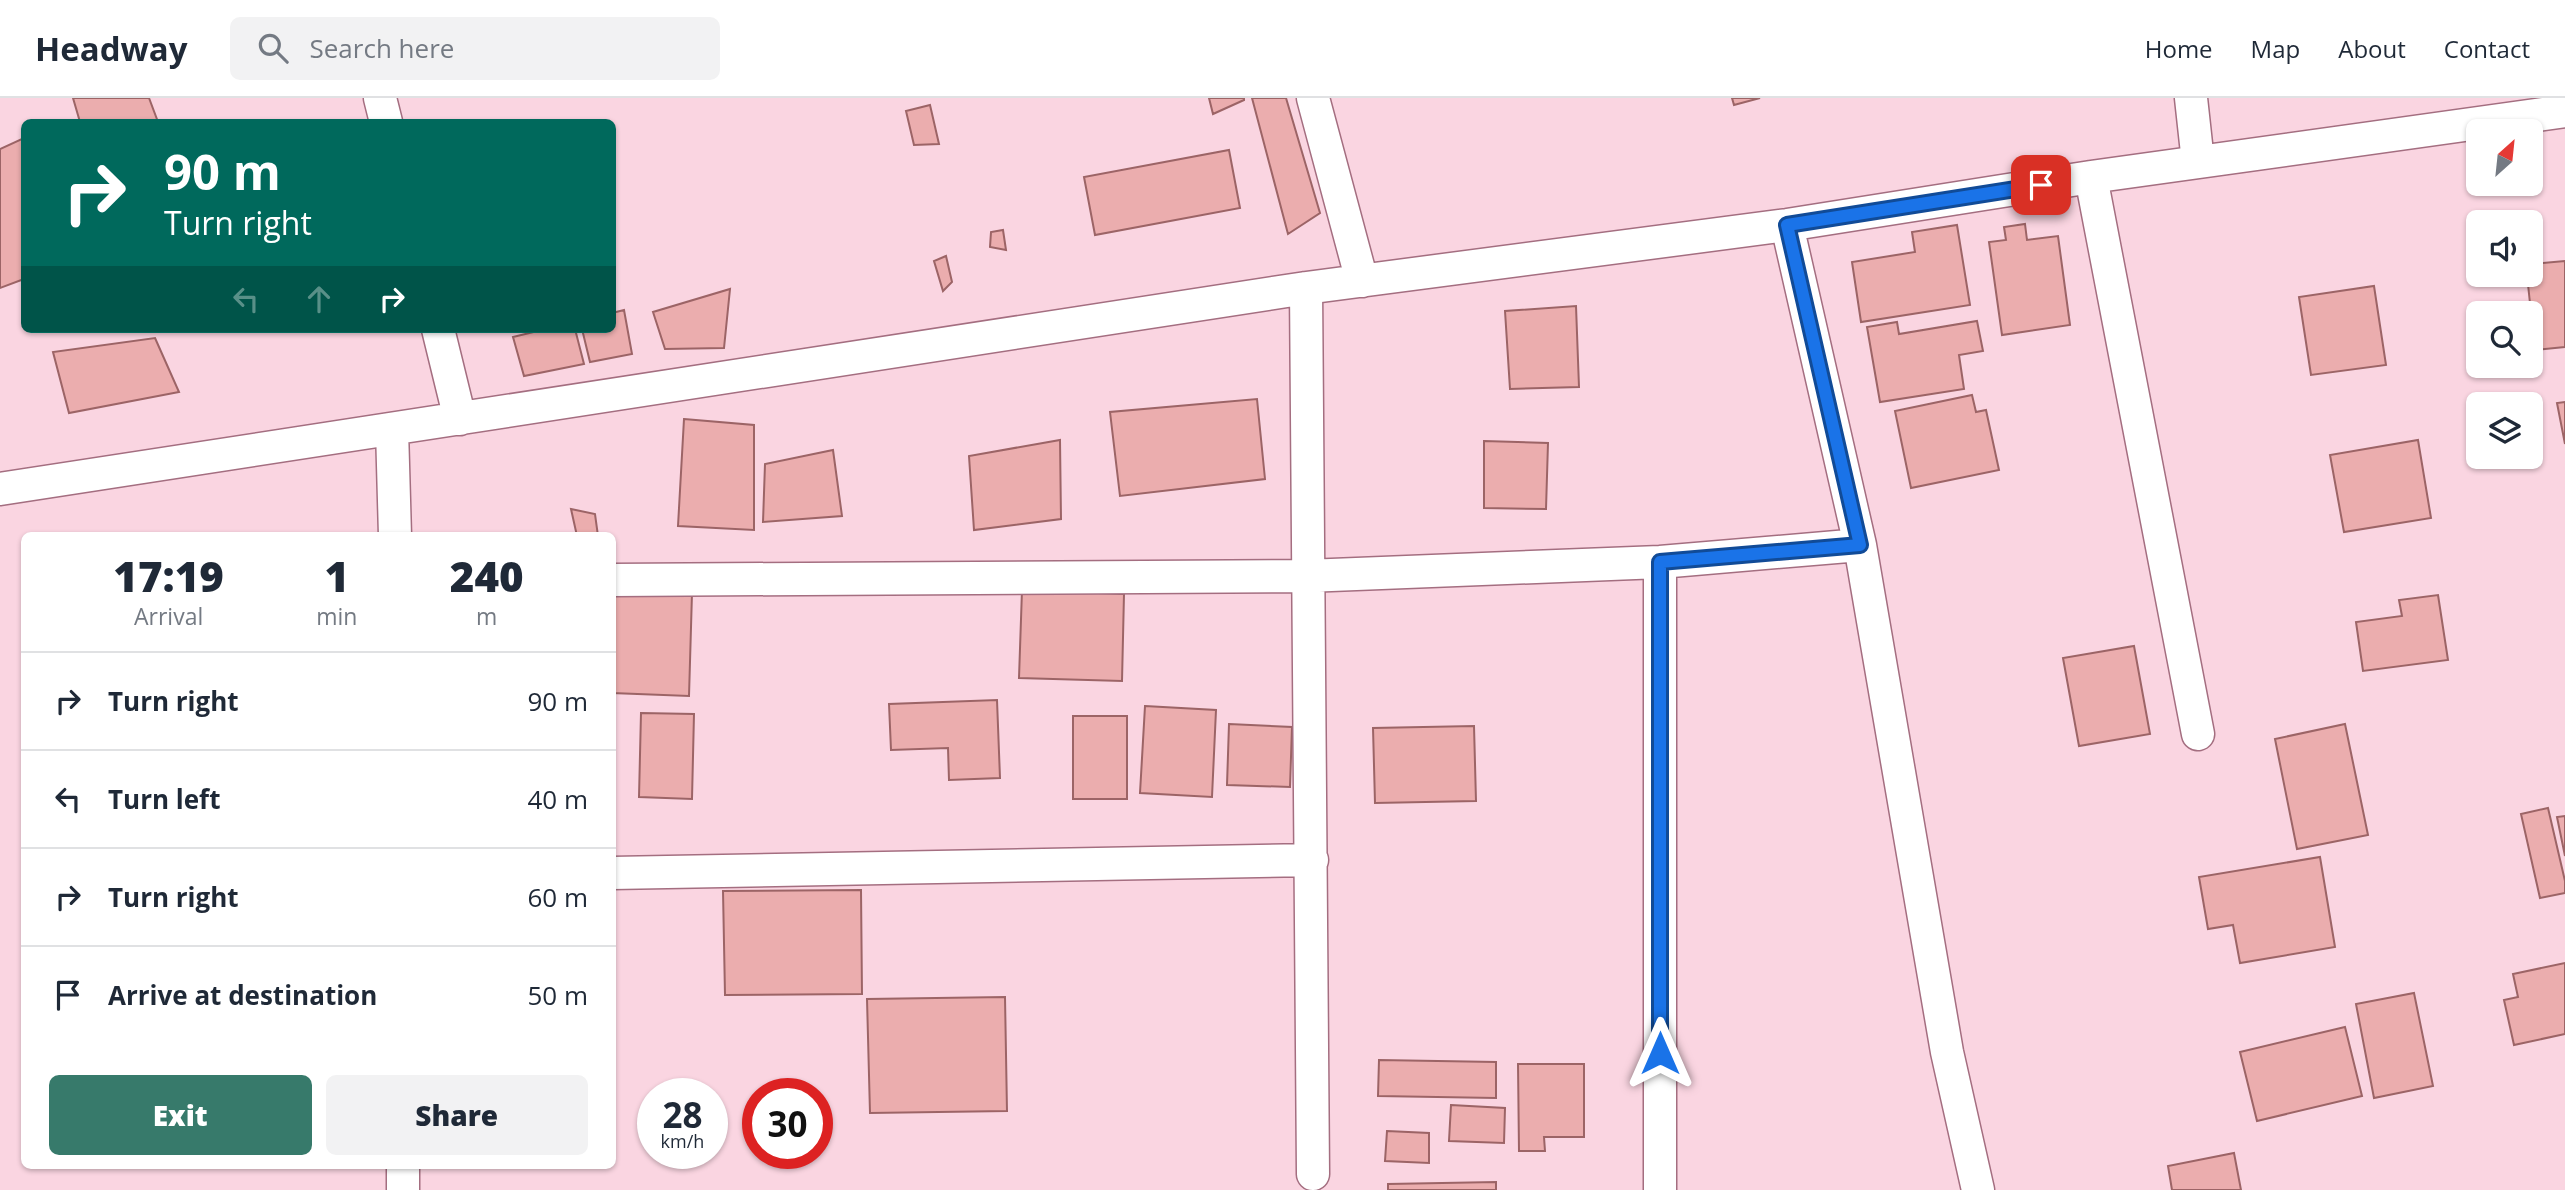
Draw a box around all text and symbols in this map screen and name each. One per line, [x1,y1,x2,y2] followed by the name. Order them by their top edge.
[230,17,720,80] search box
[35,26,188,71] text: Headway
[254,29,292,67] icon: search
[310,30,454,66] text: Search here
[2145,32,2213,65] text: Home
[2251,32,2300,65] text: Map
[2338,32,2406,65] text: About
[2444,32,2530,65] text: Contact
[2466,119,2543,196] north arrow
[2466,119,2543,469] map controls
[164,138,281,204] text: 90 m
[49,147,140,238] icon: right
[2011,155,2071,215] pin
[2022,166,2060,204] icon: arrive
[164,201,312,244] text: Turn right
[2466,210,2543,287] button: sound
[227,280,265,318] icon: left
[300,280,338,318] icon: ahead
[373,280,411,318] icon: right
[2466,301,2543,378] button: search
[2466,392,2543,469] button: layers
[113,547,224,604] text: 17:19
[325,547,349,604] text: 1
[450,547,524,604] text: 240
[134,600,203,632] text: Arrival
[316,600,357,632] text: min
[476,600,497,632] text: m
[49,682,87,720] icon: right
[108,683,239,719] text: Turn right
[527,683,588,719] text: 90 m
[49,780,87,818] icon: left
[108,781,220,817] text: Turn left
[527,781,588,817] text: 40 m
[49,878,87,916] icon: right
[108,879,239,915] text: Turn right
[527,879,588,915] text: 60 m
[49,976,87,1014] icon: arrive
[108,977,377,1013] text: Arrive at destination
[527,977,588,1013] text: 50 m
[1623,1016,1697,1090] position arrow
[49,1075,312,1155] button: Exit
[326,1075,588,1155] button: Share
[742,1078,833,1169] speed limit sign: 30
[662,1091,703,1138] text: 28
[661,1129,704,1153] text: km/h

